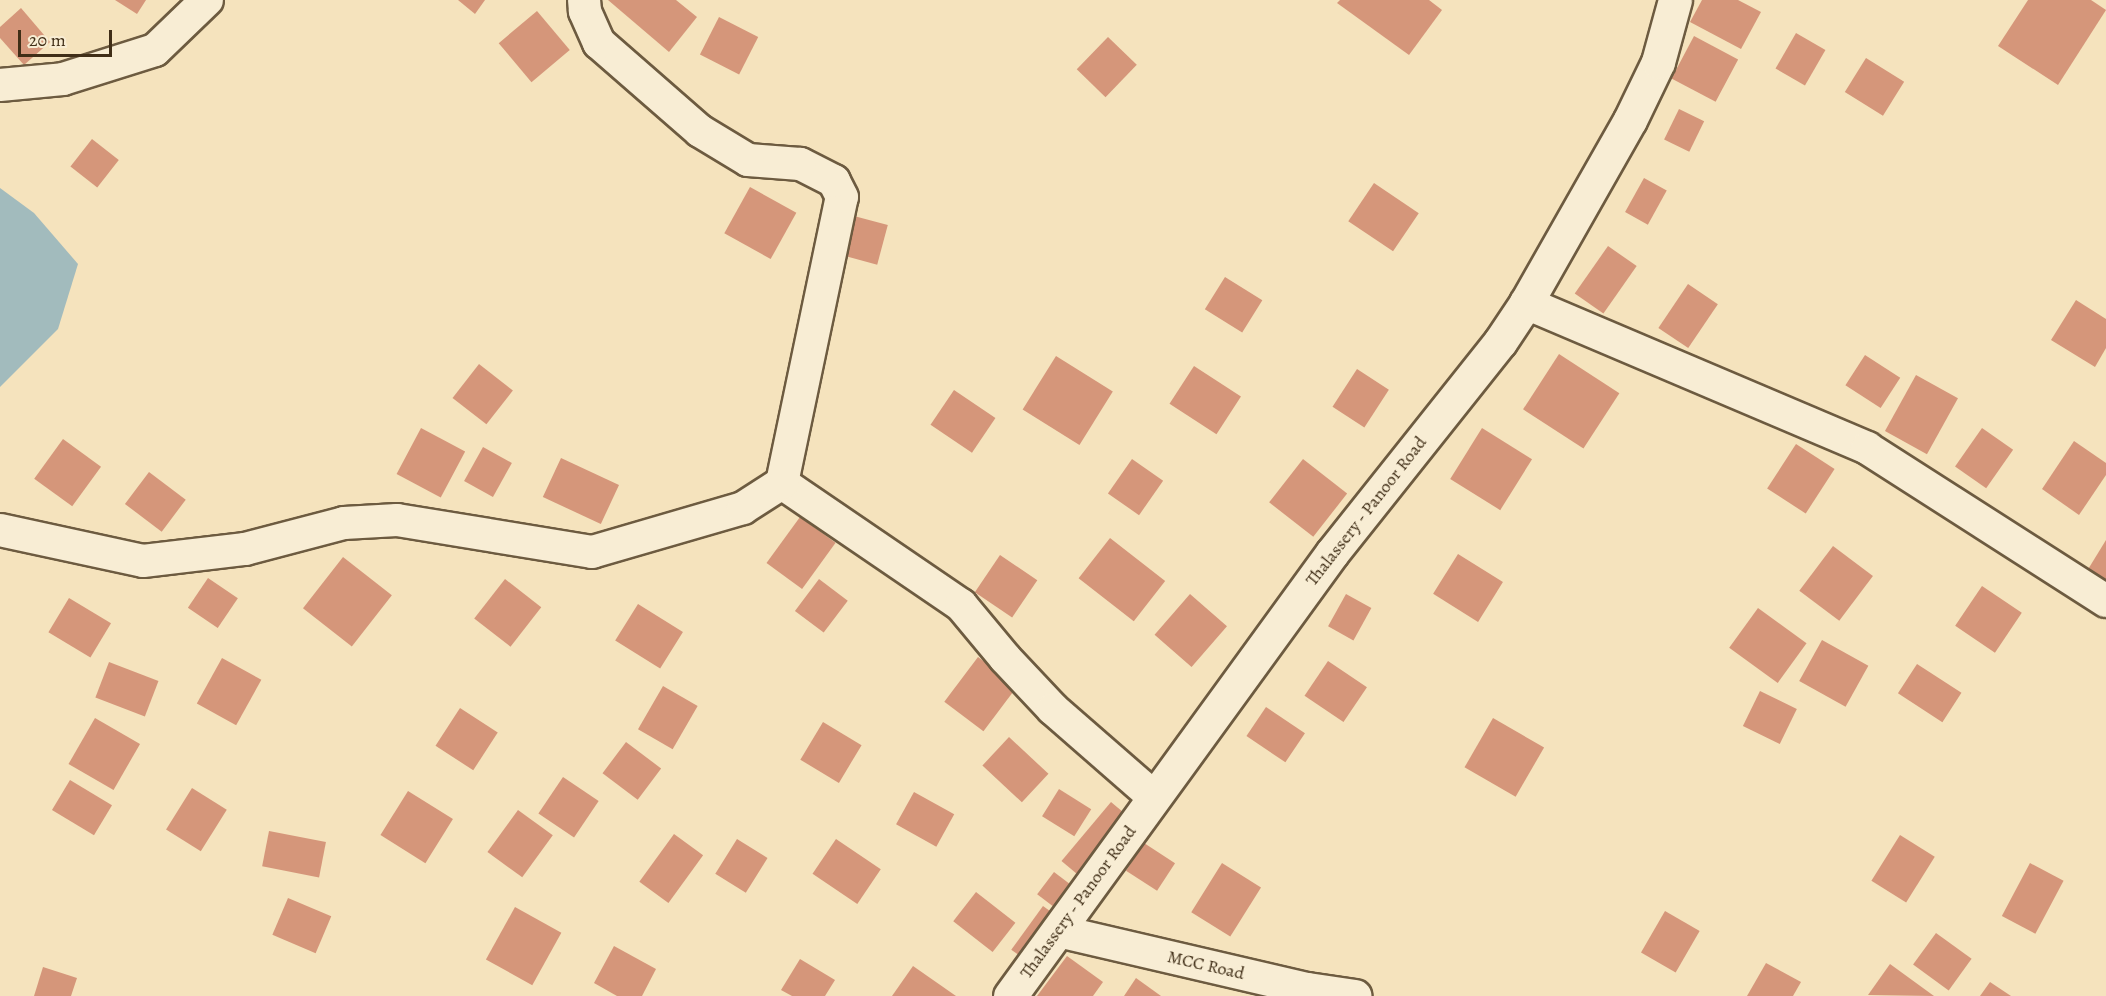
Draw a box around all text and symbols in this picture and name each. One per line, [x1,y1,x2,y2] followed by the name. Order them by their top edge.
[21,18,116,56] scale bar
[29,28,66,52] text: 20 m
[1301,432,1431,590] street label: Thalassery - Panoor Road
[1015,821,1141,983] street label: Thalassery - Panoor Road
[1165,946,1247,984] street label: MCC Road

